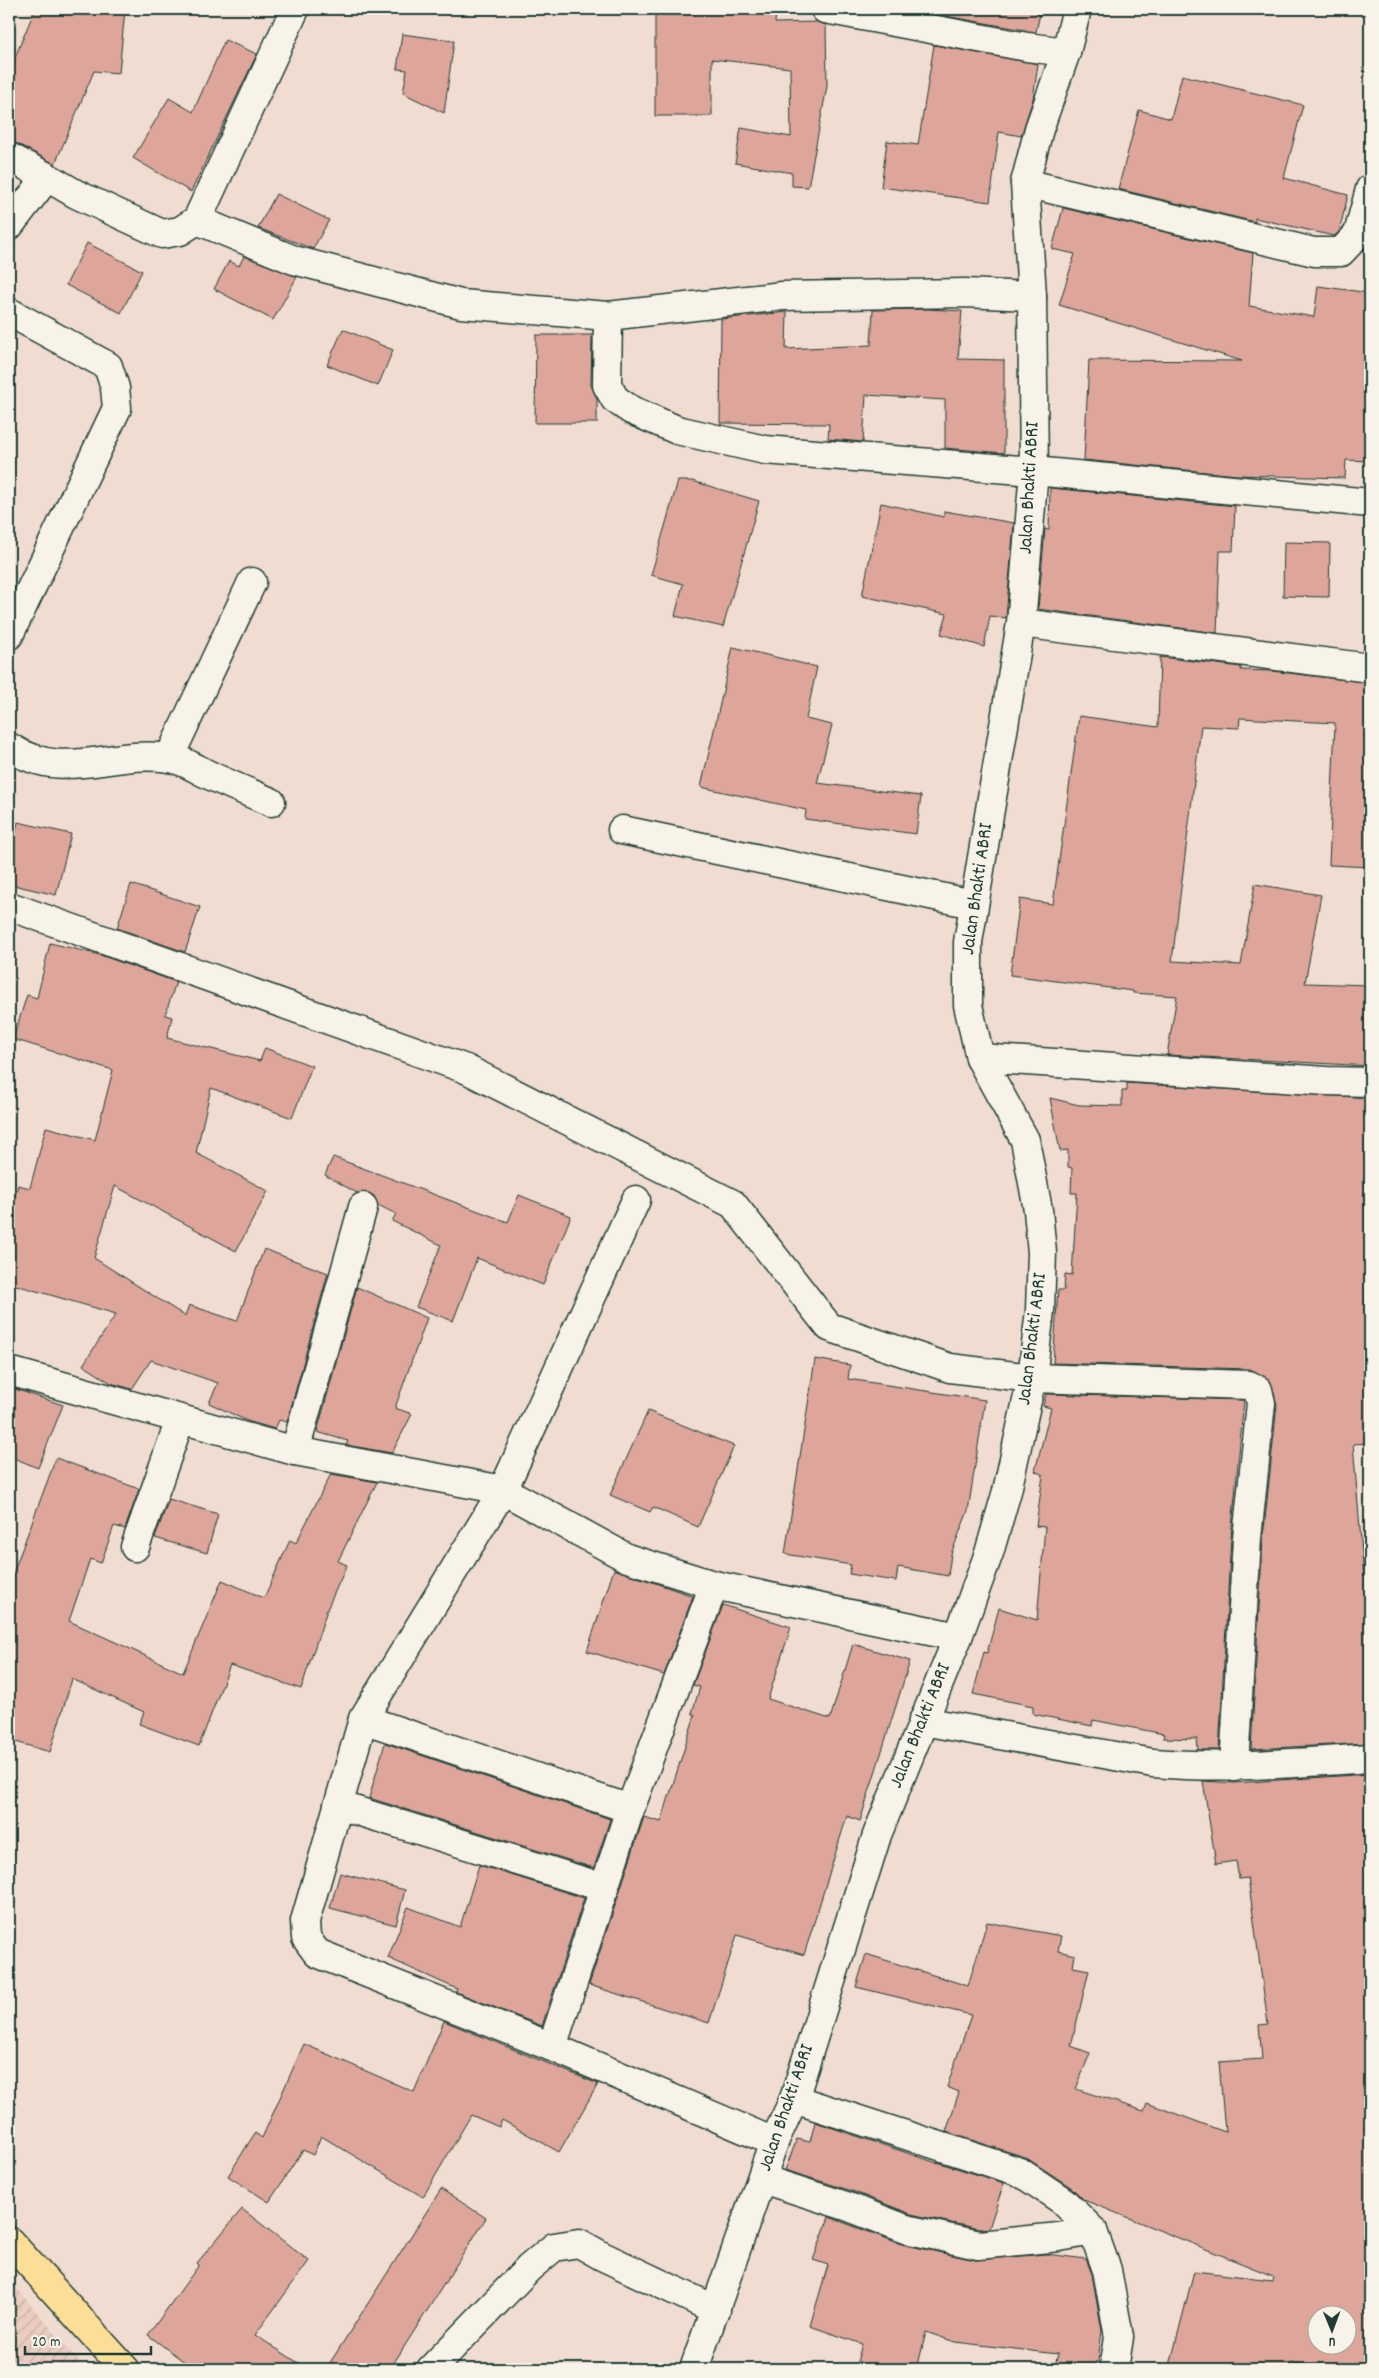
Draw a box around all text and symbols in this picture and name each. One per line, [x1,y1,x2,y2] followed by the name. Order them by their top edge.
[1013,421,1047,555] street label: Jalan Bhakti ABRI
[955,821,1001,957] street label: Jalan Bhakti ABRI
[1011,1271,1055,1407] street label: Jalan Bhakti ABRI
[883,1659,959,1793] street label: Jalan Bhakti ABRI
[752,2041,822,2175] street label: Jalan Bhakti ABRI
[1306,2306,1356,2356] north arrow
[25,2323,151,2355] scale bar
[1328,2331,1336,2351] text: U
[32,2332,60,2354] text: 20 m

